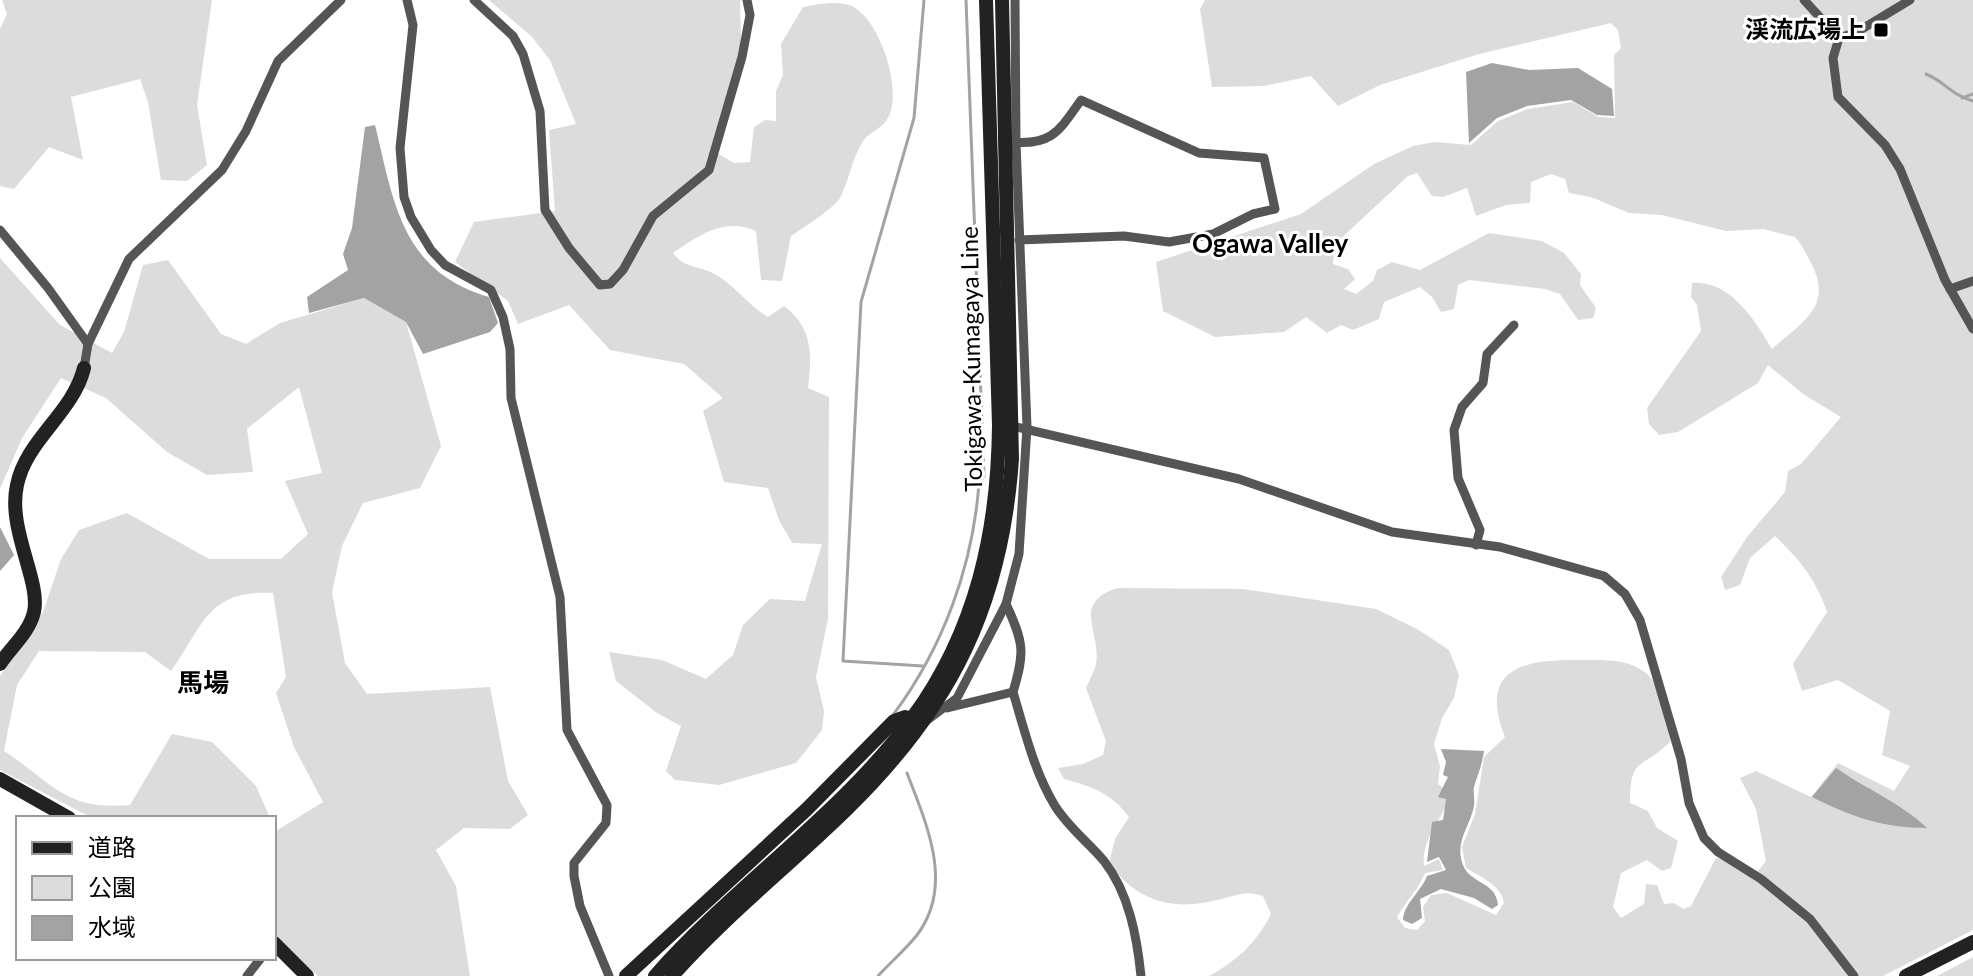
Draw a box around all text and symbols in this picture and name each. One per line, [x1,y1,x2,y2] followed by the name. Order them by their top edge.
[1745,14,1865,43] place label: 渓流広場上
[1872,21,1890,39] marker: 渓流広場上
[954,226,987,492] street label: Tokigawa-Kumagaya Line
[1192,227,1348,259] district label: Ogawa Valley
[177,666,229,698] district label: 馬場
[16,816,276,960] legend
[88,832,136,861] text: 道路
[88,872,136,901] text: 公園
[88,912,136,941] text: 水域

